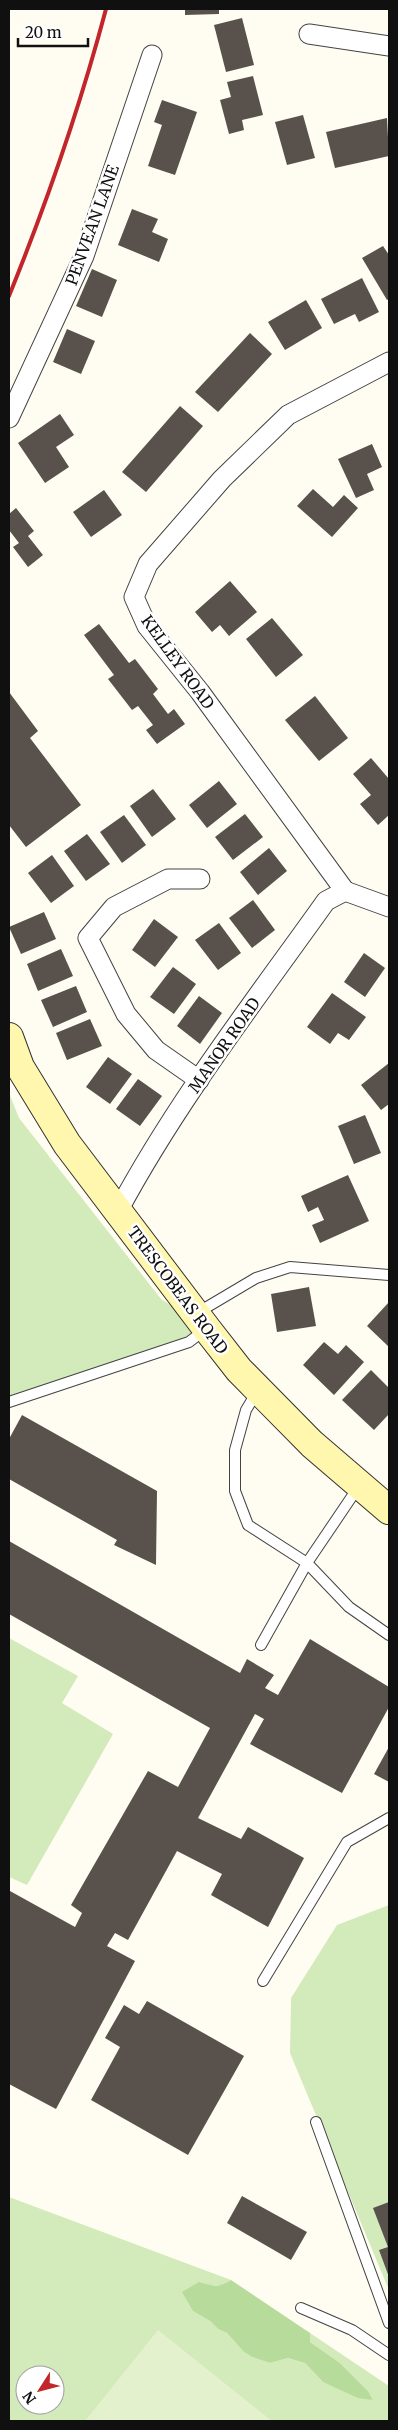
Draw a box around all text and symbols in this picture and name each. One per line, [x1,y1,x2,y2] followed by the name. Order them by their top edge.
[18,15,88,47] scale bar
[25,23,62,42] text: 20 m
[61,161,123,288] street label: PENVEAN LANE
[137,611,219,713] street label: KELLEY ROAD
[184,994,264,1096] street label: MANOR ROAD
[123,1222,233,1358] street label: TRESCOBEAS ROAD
[15,2365,65,2415] north arrow
[19,2388,40,2407] text: N

